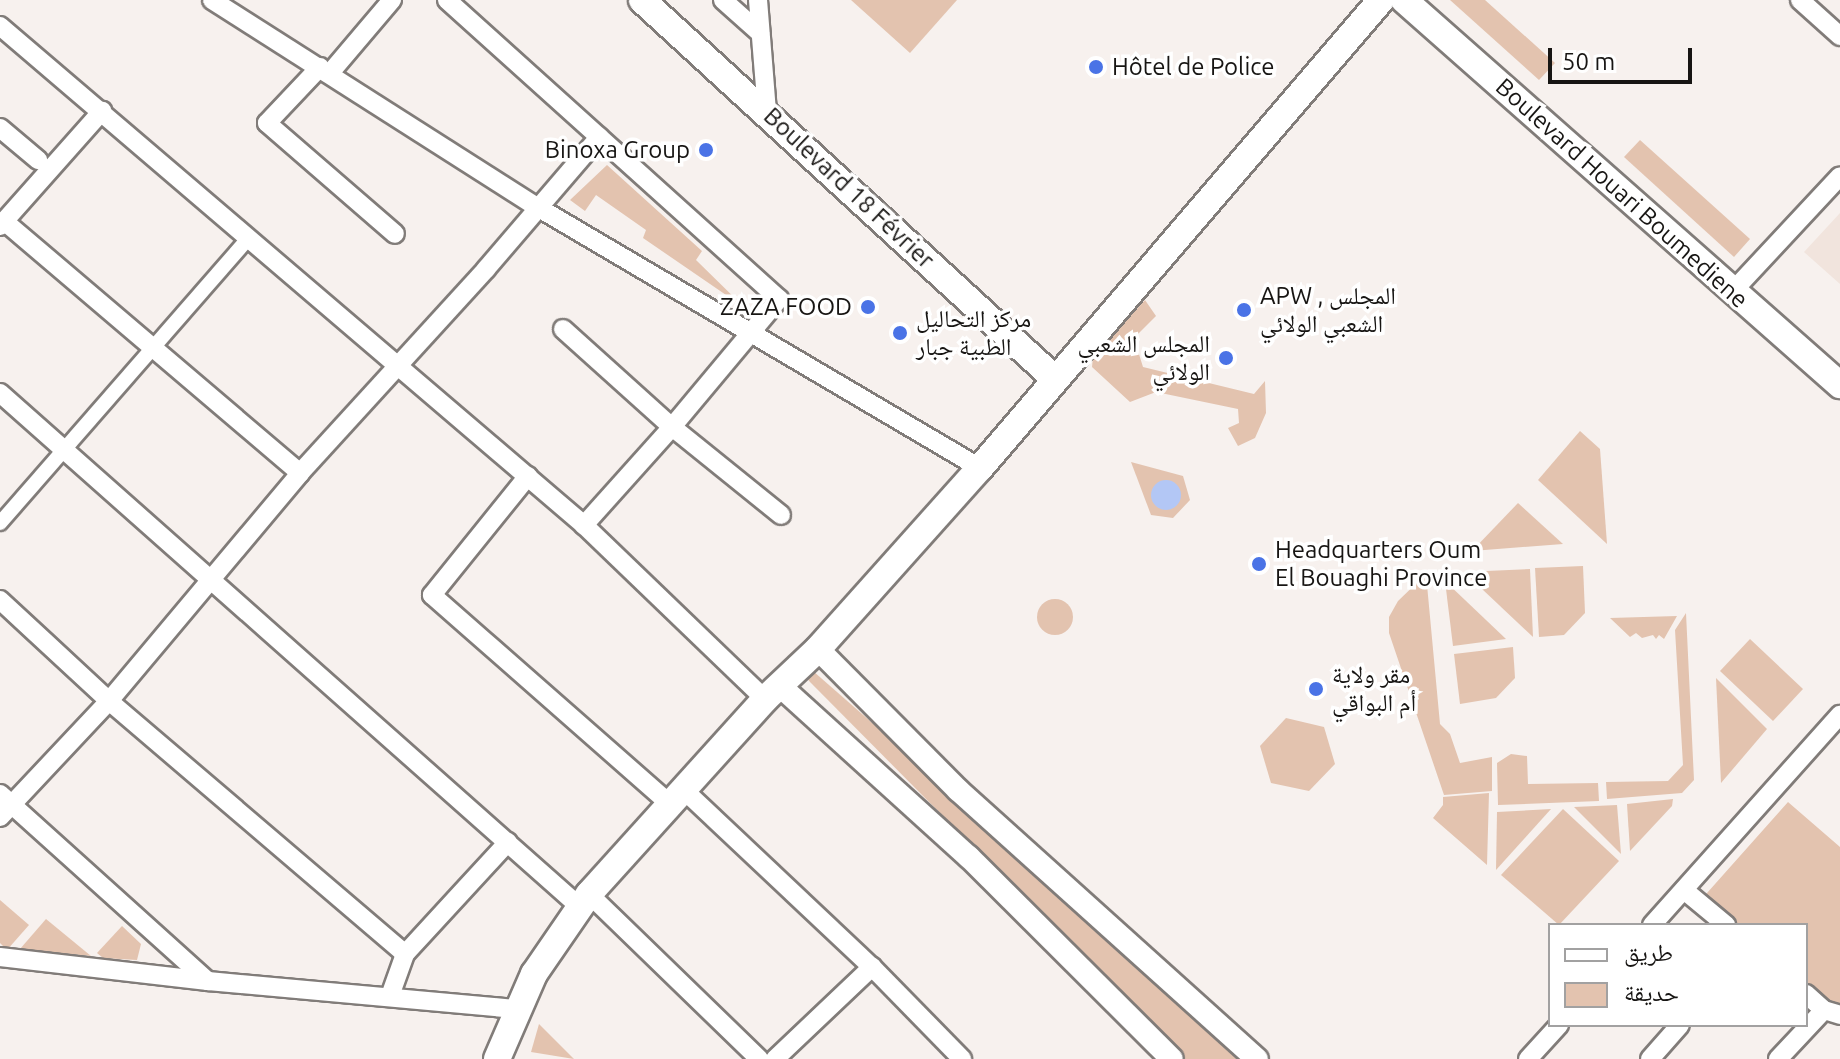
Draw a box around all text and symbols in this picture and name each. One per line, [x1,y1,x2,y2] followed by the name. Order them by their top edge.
[1552,32,1696,82] scale bar
[1562,48,1615,75] text: 50 m
[1112,53,1275,81] place label: Hôtel de Police
[1087,58,1105,76] marker: Hôtel de Police
[1490,72,1754,314] street label: Boulevard Houari Boumediene
[758,102,940,274] street label: Boulevard 18 Février
[545,136,690,164] place label: Binoxa Group
[697,141,715,159] marker: Binoxa Group
[1260,282,1396,338] place label: APW , المجلس الشعبي الولائي
[720,293,852,321] place label: ZAZA FOOD
[859,298,877,316] marker: ZAZA FOOD
[1235,301,1253,319] marker: APW , المجلس الشعبي الولائي
[916,305,1031,361] place label: مركز التحاليل الطبية جبار
[891,324,909,342] marker: مركز التحاليل الطبية جبار
[1077,330,1210,386] place label: المجلس الشعبي الولائي
[1217,349,1235,367] marker: المجلس الشعبي الولائي
[1275,536,1487,592] place label: Headquarters Oum El Bouaghi Province
[1250,555,1268,573] marker: Headquarters Oum El Bouaghi Province
[1332,661,1416,717] place label: مقر ولاية أم البواقي
[1307,680,1325,698] marker: مقر ولاية أم البواقي
[1548,923,1808,1027] legend
[1624,939,1673,966] text: طريق
[1624,979,1679,1006] text: حديقة

